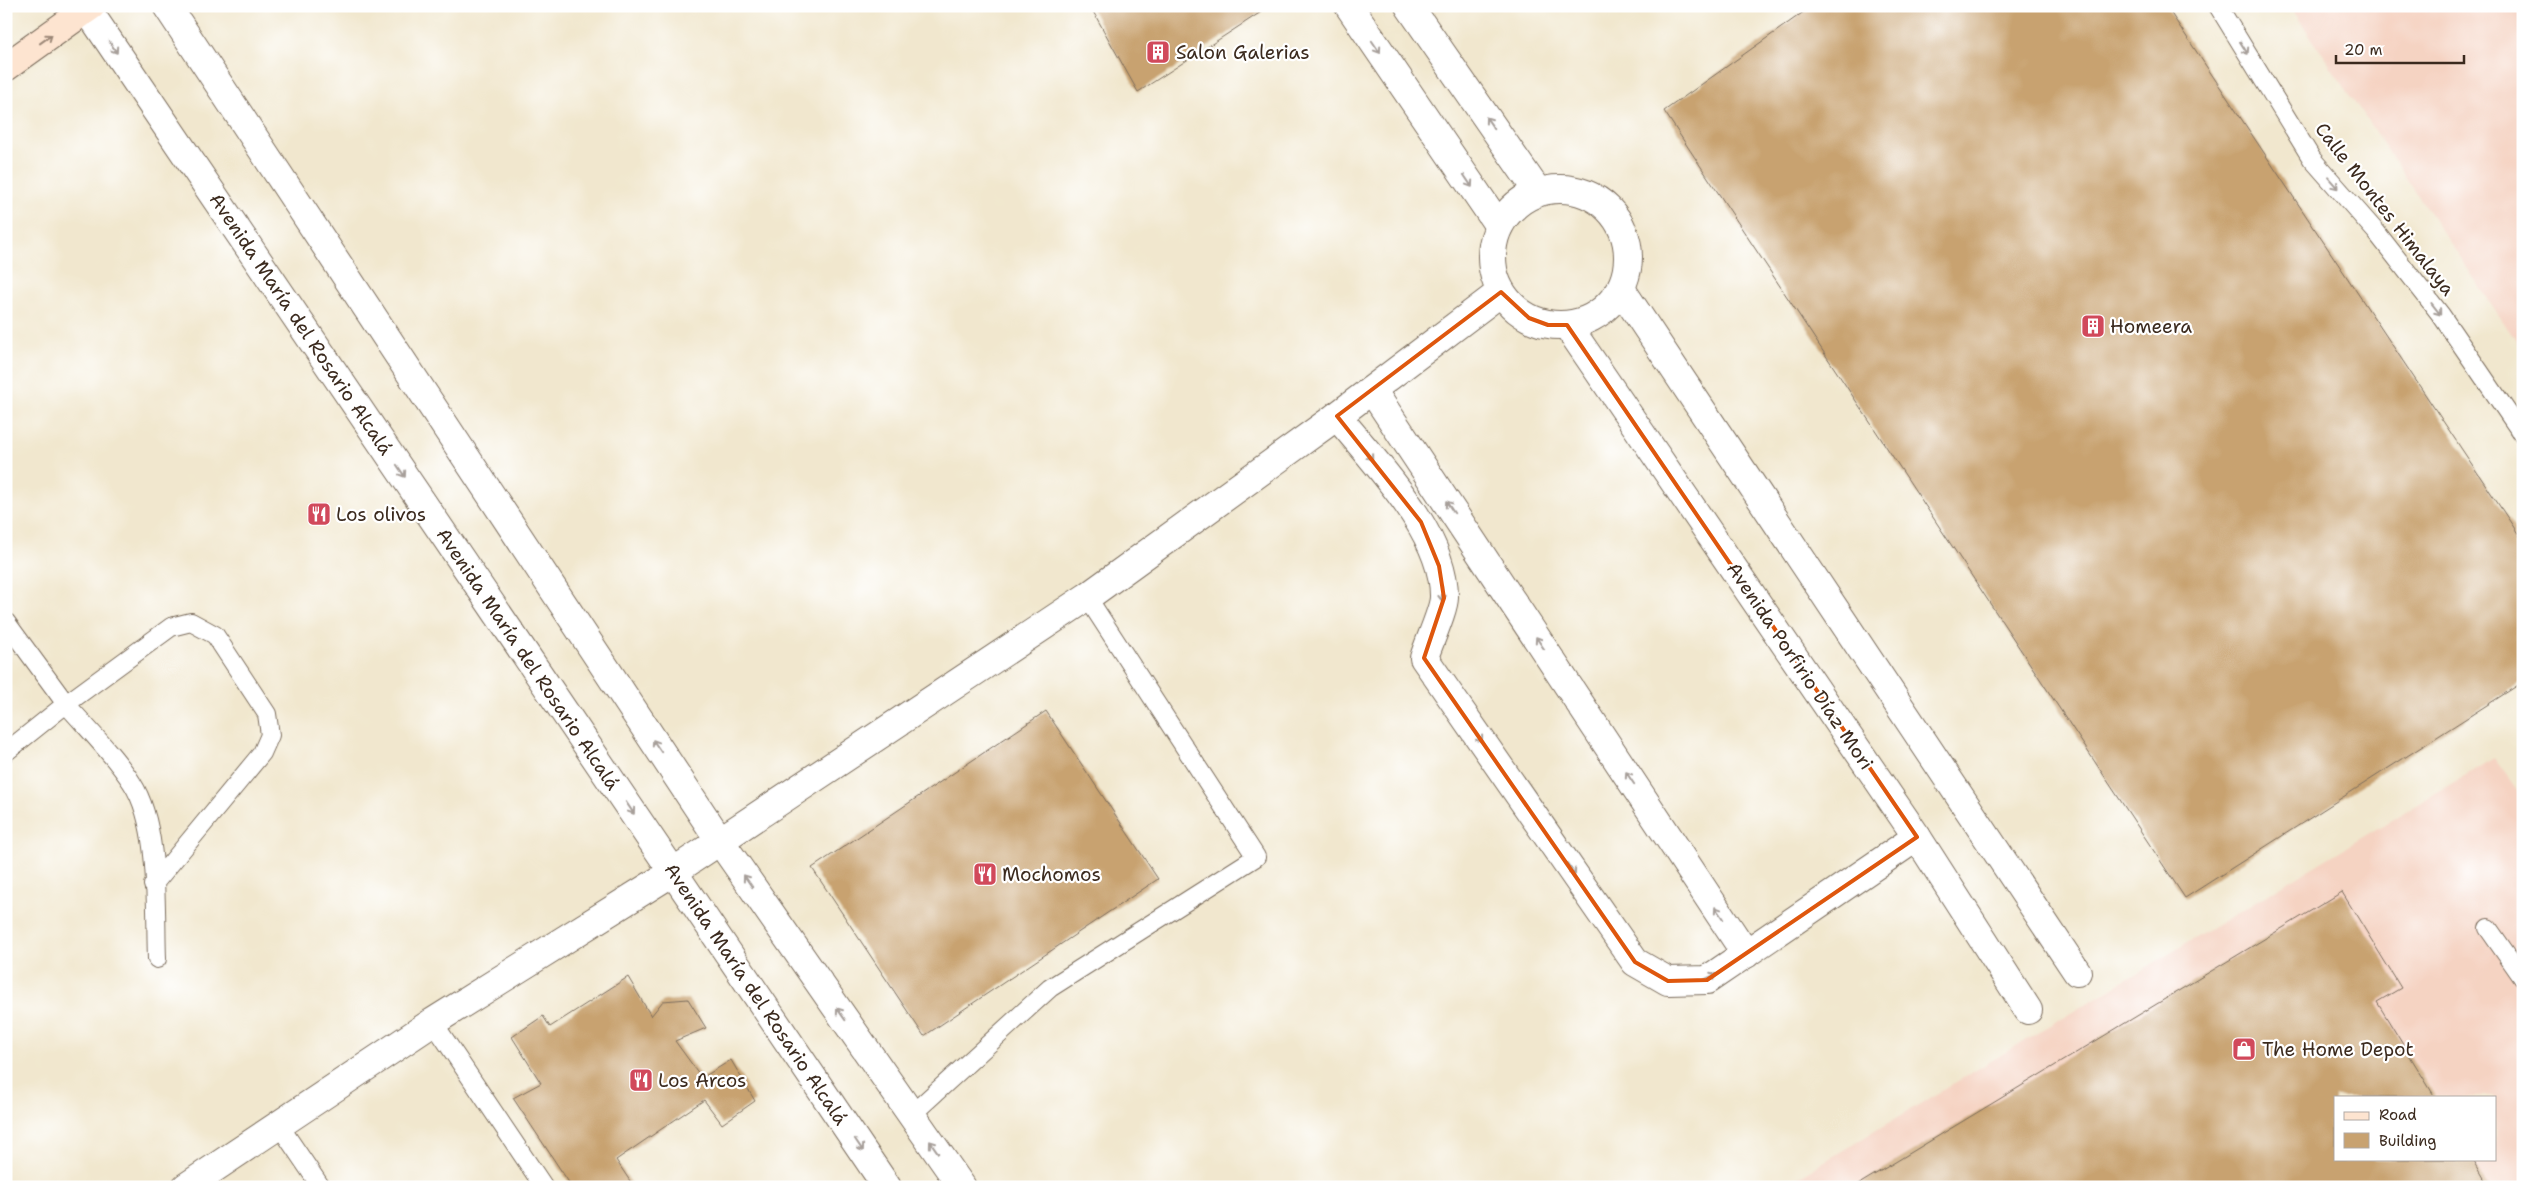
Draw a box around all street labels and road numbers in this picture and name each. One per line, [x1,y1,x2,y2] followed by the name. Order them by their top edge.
[2309,117,2461,301] street label: Calle Montes Himalaya
[204,188,398,460] street label: Avenida María del Rosario Alcalá
[431,523,625,795] street label: Avenida María del Rosario Alcalá
[1721,557,1879,775] street label: Avenida Porfirio Díaz Mori
[659,858,853,1130] street label: Avenida María del Rosario Alcalá

